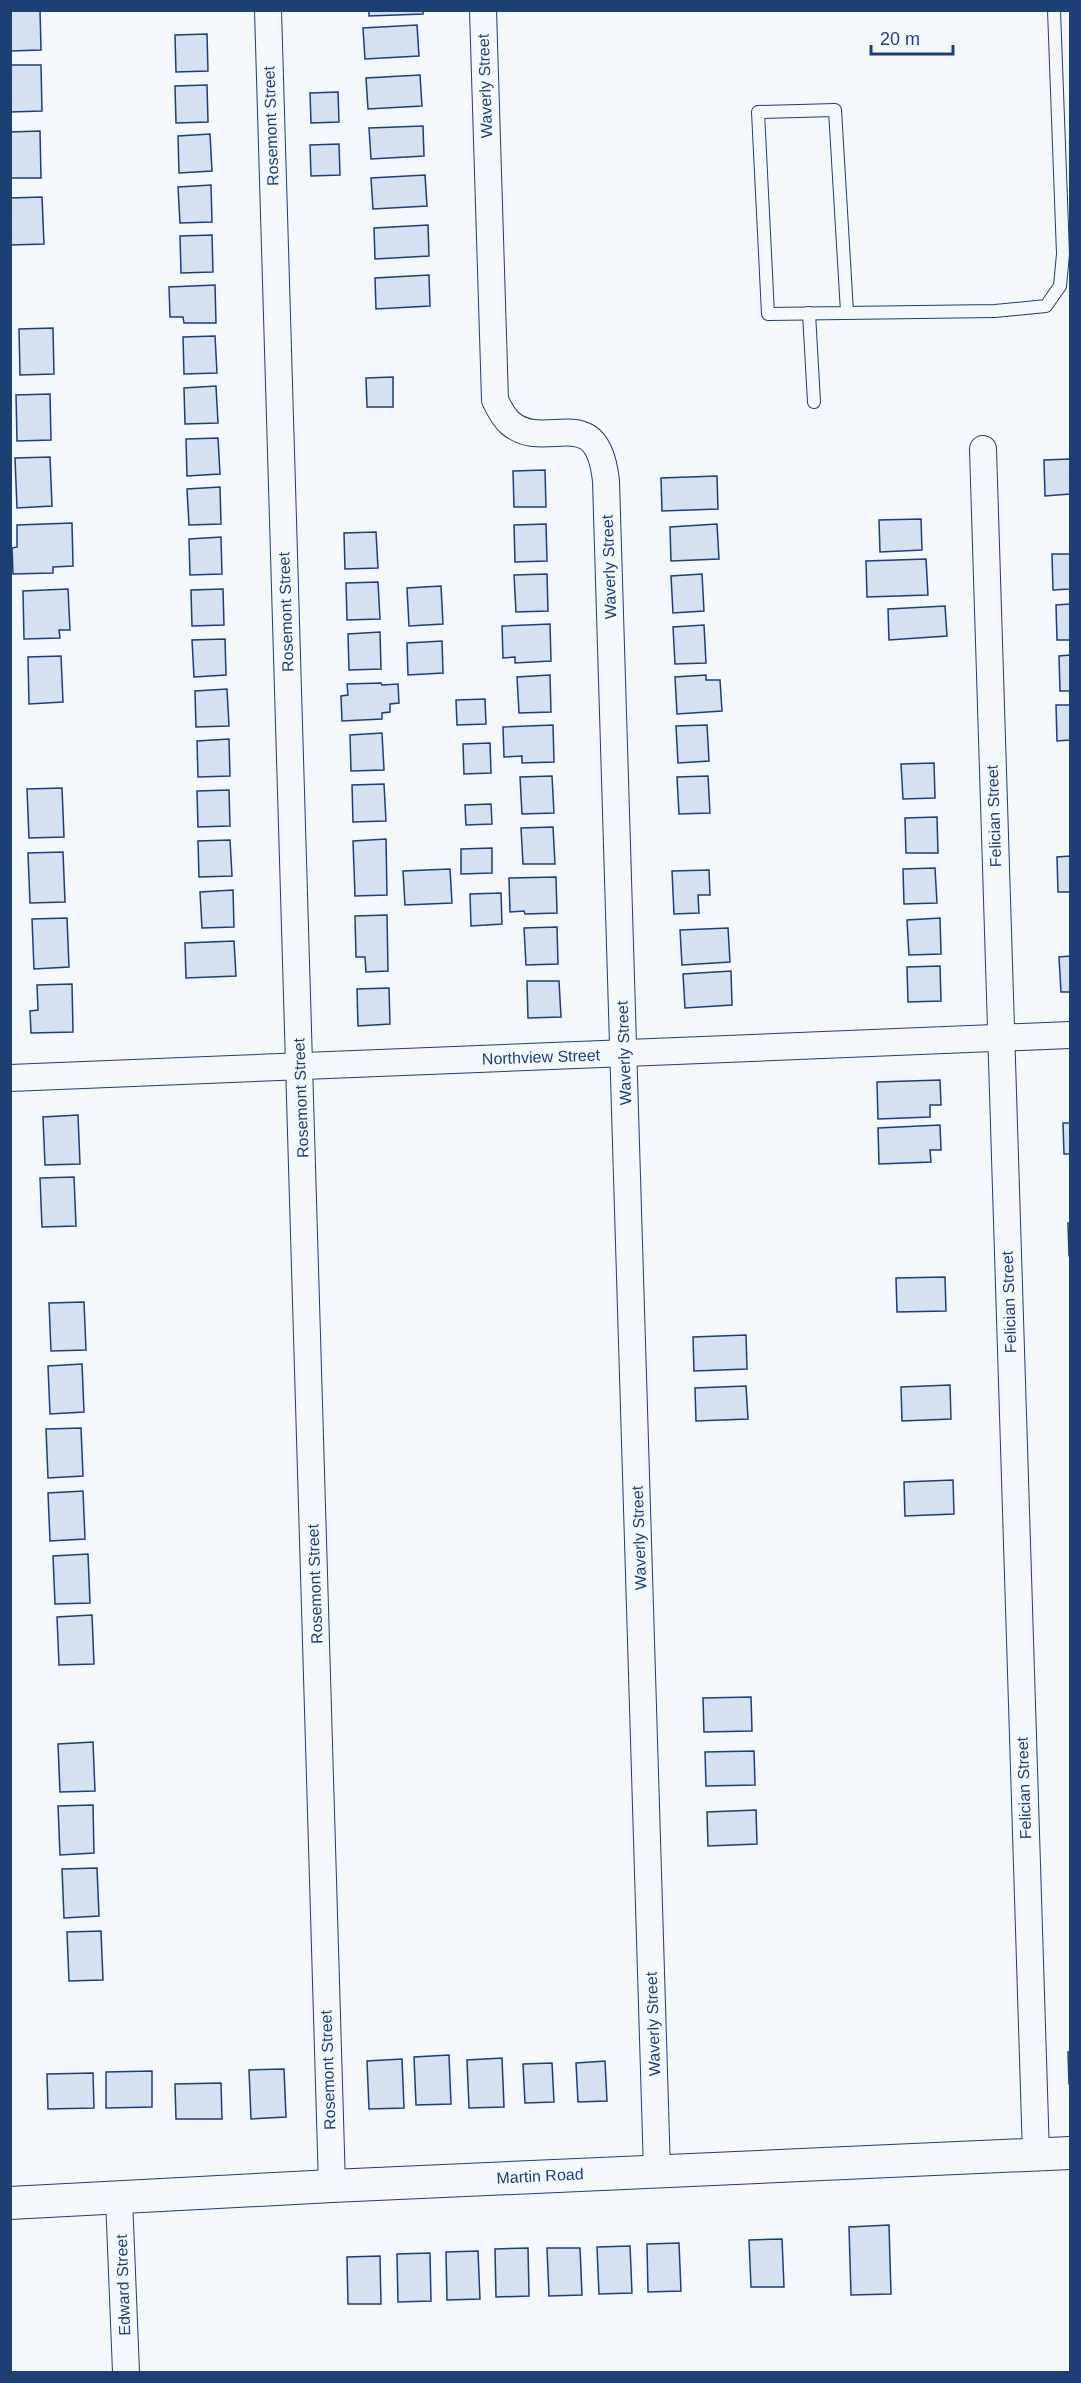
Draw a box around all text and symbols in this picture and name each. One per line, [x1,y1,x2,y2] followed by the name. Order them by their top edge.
[871,18,954,56] scale bar
[880,29,920,49] text: 20 m
[475,33,495,138] street label: Waverly Street
[260,65,282,186] street label: Rosemont Street
[599,514,619,619] street label: Waverly Street
[275,551,297,672] street label: Rosemont Street
[984,764,1004,867] street label: Felician Street
[614,1000,634,1105] street label: Waverly Street
[290,1037,312,1158] street label: Rosemont Street
[482,1046,601,1068] street label: Northview Street
[999,1250,1019,1353] street label: Felician Street
[629,1485,649,1590] street label: Waverly Street
[304,1523,326,1644] street label: Rosemont Street
[1014,1736,1034,1839] street label: Felician Street
[643,1971,663,2076] street label: Waverly Street
[317,2009,339,2130] street label: Rosemont Street
[496,2165,584,2187] street label: Martin Road
[113,2233,133,2336] street label: Edward Street

